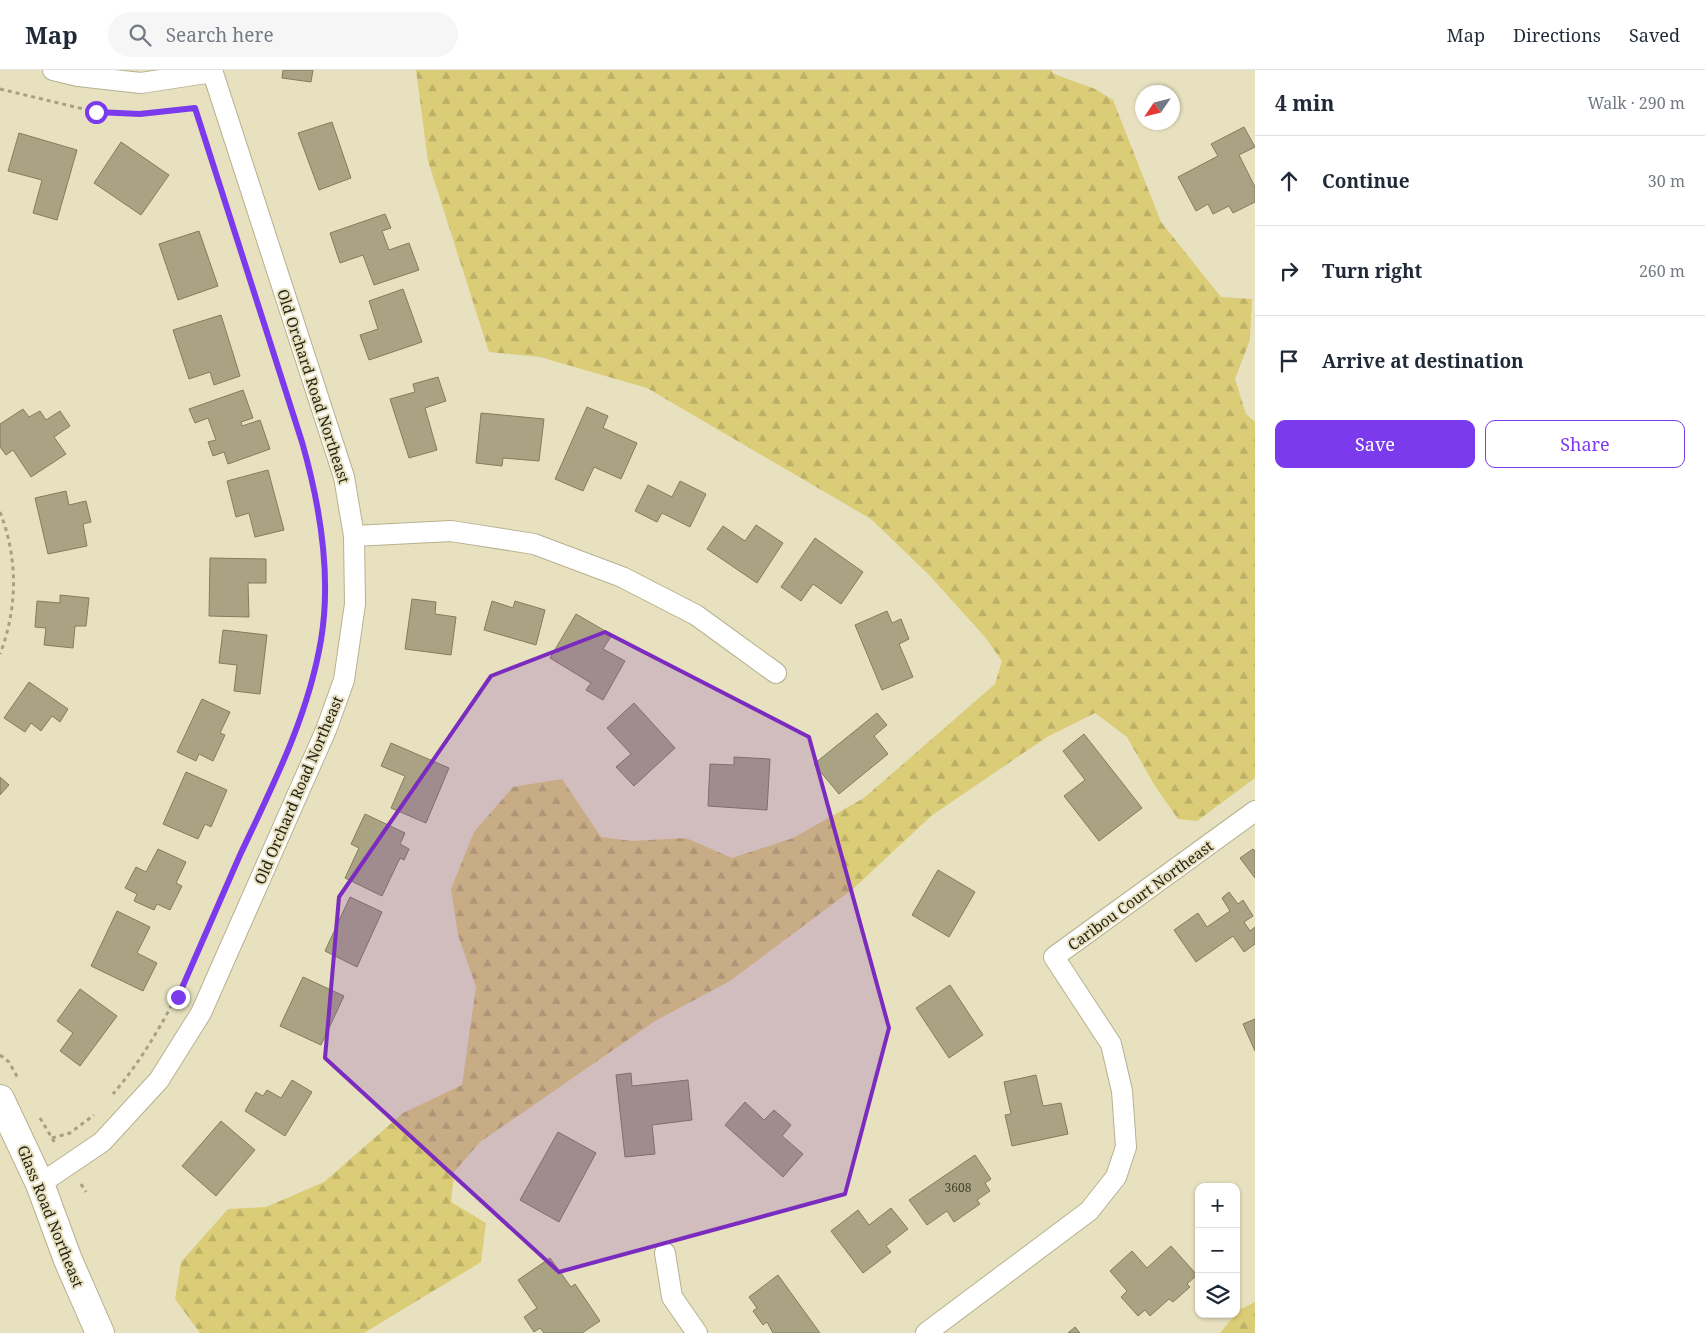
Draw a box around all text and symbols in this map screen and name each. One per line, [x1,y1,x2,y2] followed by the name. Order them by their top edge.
[108,12,458,57] search box
[25,18,78,51] text: Map
[126,21,154,49] icon: search
[166,22,274,48] text: Search here
[1447,23,1485,47] text: Map
[1513,23,1601,47] text: Directions
[1629,23,1680,47] text: Saved
[1135,85,1180,130] north arrow
[1275,89,1334,117] text: 4 min
[1588,92,1685,114] text: Walk · 290 m
[85,101,108,124] route start
[1275,167,1303,195] icon: ahead
[1322,168,1410,194] text: Continue
[1648,170,1685,192] text: 30 m
[1275,257,1303,285] icon: right
[1322,258,1422,284] text: Turn right
[1639,260,1685,282] text: 260 m
[273,286,355,486] street label: Old Orchard Road Northeast
[1275,347,1303,375] icon: arrive
[1322,348,1524,374] text: Arrive at destination
[1275,420,1475,468] button: Save
[1485,420,1685,468] button: Share
[249,693,347,887] street label: Old Orchard Road Northeast
[1063,835,1217,955] street label: Caribou Court Northeast
[167,986,190,1009] route end
[13,1142,89,1290] street label: Glass Road Northeast
[945,1179,972,1196] house number: 3608
[1195,1183,1240,1318] map controls
[1195,1183,1240,1228] button: +
[1195,1228,1240,1273] button: −
[1195,1273,1240,1318] button: layers

